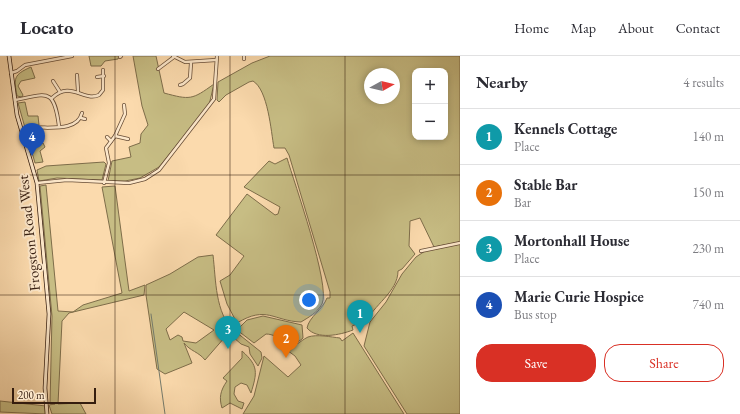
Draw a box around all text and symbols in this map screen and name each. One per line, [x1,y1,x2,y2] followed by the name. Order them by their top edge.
[20,15,74,40] text: Locato
[514,19,549,37] text: Home
[571,19,596,37] text: Map
[618,19,654,37] text: About
[676,19,720,37] text: Contact
[364,68,400,104] north arrow
[412,68,448,140] map controls
[412,68,448,104] button: +
[476,71,528,93] text: Nearby
[683,74,724,91] text: 4 results
[412,104,448,140] button: −
[514,119,617,138] text: Kennels Cottage
[19,123,45,156] pin: 4
[486,128,492,145] text: 1
[693,128,724,145] text: 140 m
[514,138,540,155] text: Place
[13,174,44,292] street label: Frogston Road West
[514,175,578,194] text: Stable Bar
[486,184,492,201] text: 2
[693,184,724,201] text: 150 m
[514,194,531,211] text: Bar
[514,231,629,250] text: Mortonhall House
[486,240,492,257] text: 3
[693,240,724,257] text: 230 m
[514,250,540,267] text: Place
[514,287,644,306] text: Marie Curie Hospice
[299,290,319,310] your location
[486,296,492,313] text: 4
[693,296,724,313] text: 740 m
[347,300,373,333] pin: 1
[514,306,557,323] text: Bus stop
[215,316,241,349] pin: 3
[273,325,299,358] pin: 2
[476,344,596,382] button: Save
[604,344,724,382] button: Share
[12,386,96,405] scale bar
[18,388,45,402] text: 200 m

